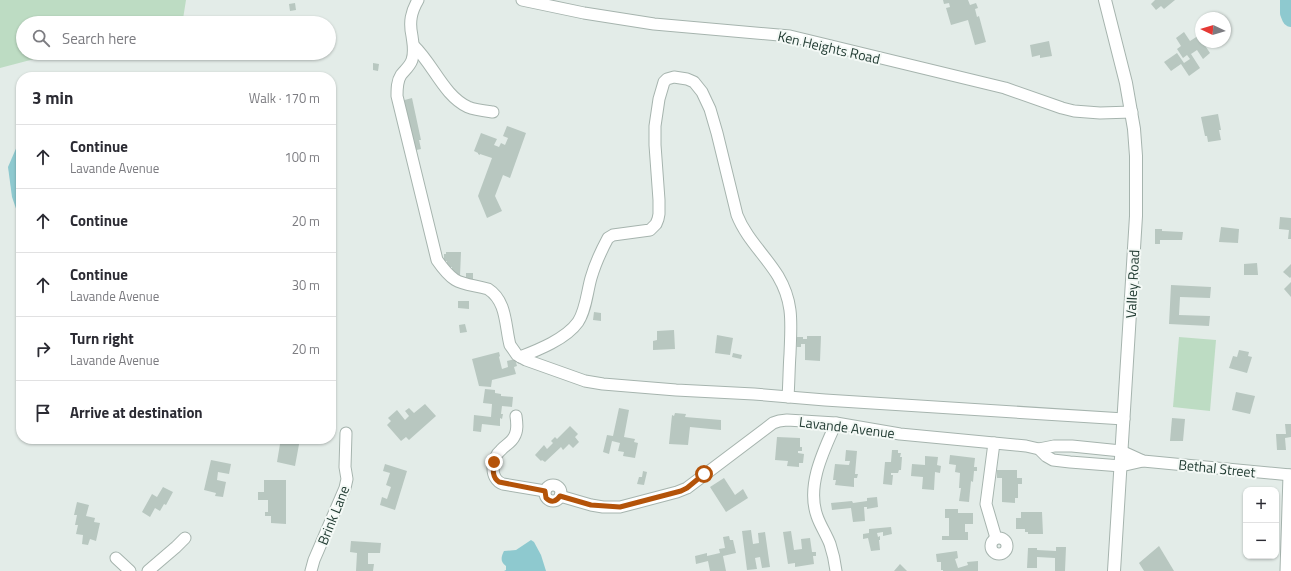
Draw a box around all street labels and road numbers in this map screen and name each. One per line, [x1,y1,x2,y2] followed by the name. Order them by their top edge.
[776,25,882,69] street label: Ken Heights Road
[1120,249,1144,319] street label: Valley Road
[798,411,896,443] street label: Lavande Avenue
[1177,454,1257,483] street label: Bethal Street
[312,482,354,548] street label: Brink Lane

